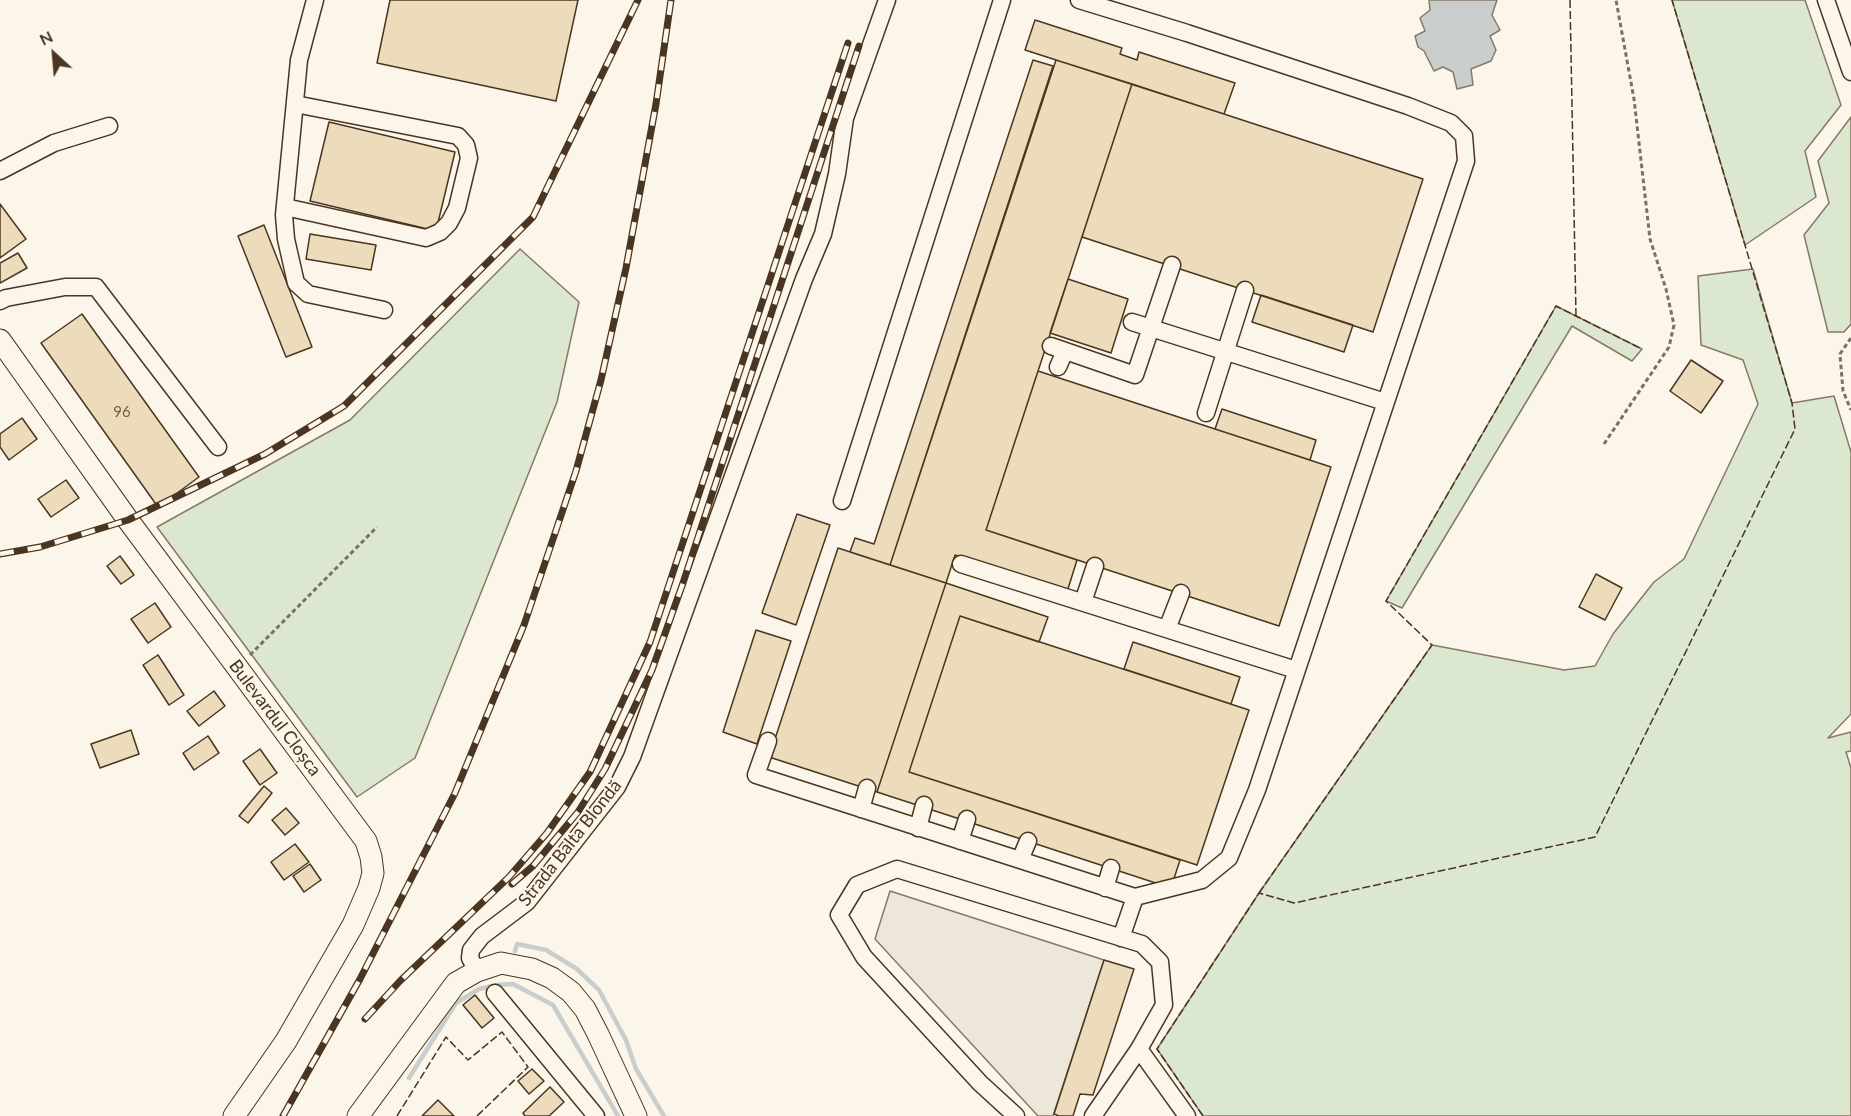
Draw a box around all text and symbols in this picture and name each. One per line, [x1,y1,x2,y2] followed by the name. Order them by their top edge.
[24,24,84,84] north arrow
[36,26,56,49] text: N
[113,403,131,421] house number: 96
[224,656,326,780] street label: Bulevardul Cloșca
[514,775,626,911] street label: Strada Balta Blondă

